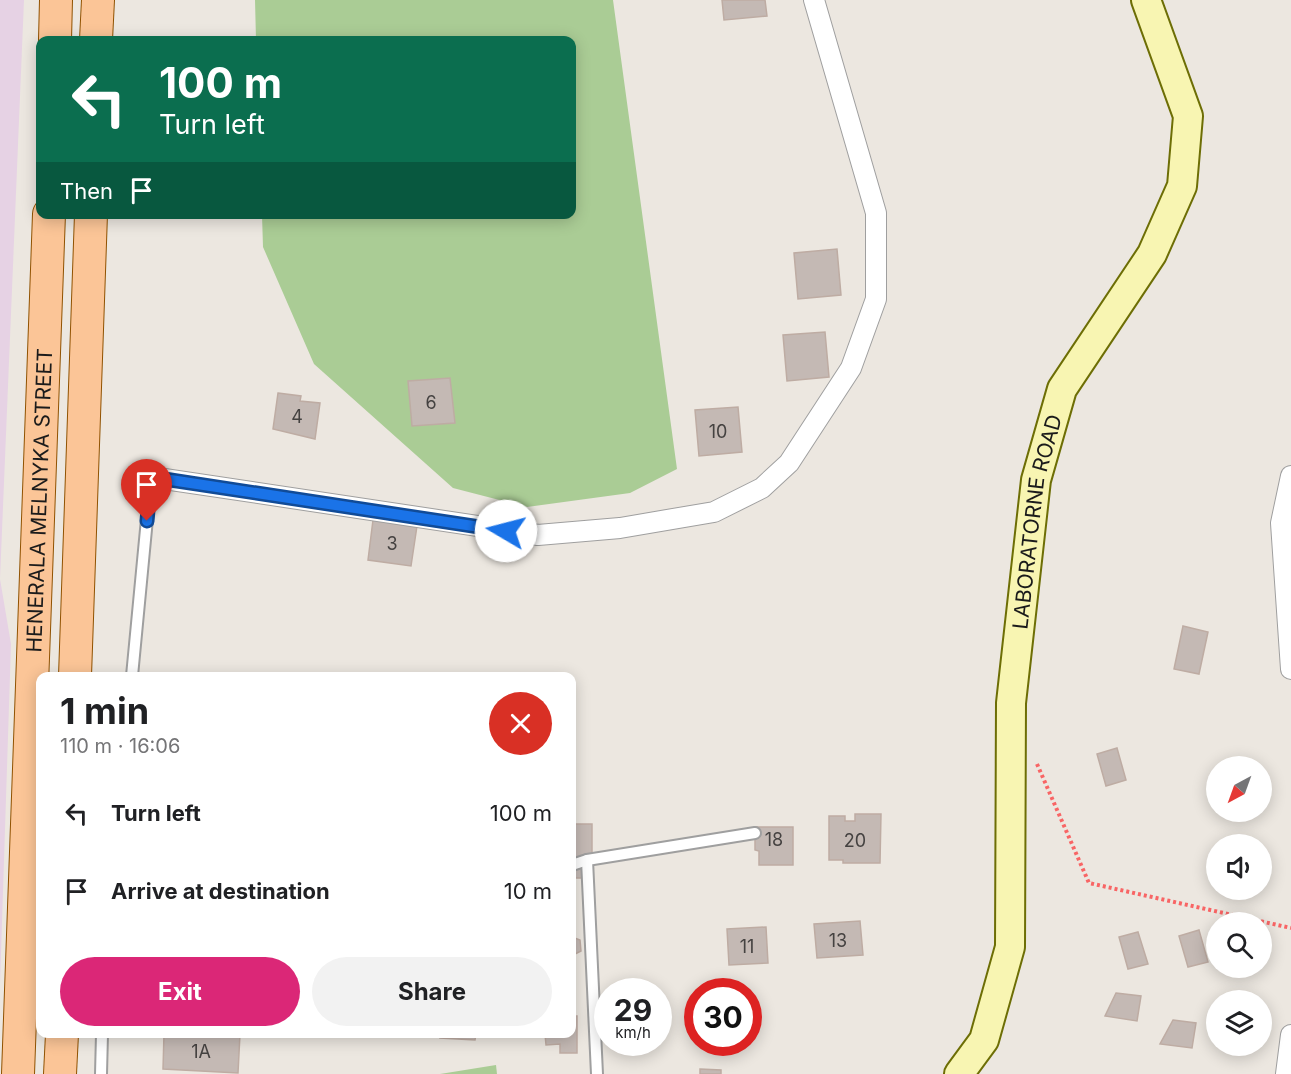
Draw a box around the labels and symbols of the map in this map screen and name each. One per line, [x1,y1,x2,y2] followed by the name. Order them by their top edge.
[21,348,57,653] street label: HENERALA MELNYKA STREET
[425,392,437,413] house number: 6
[291,406,303,427] house number: 4
[1007,411,1067,631] street label: LABORATORNE ROAD
[709,421,727,442] house number: 10
[121,459,172,521] pin
[474,499,538,563] position arrow
[386,533,398,554] house number: 3
[1206,756,1272,822] north arrow
[765,829,783,850] house number: 18
[844,830,866,851] house number: 20
[829,930,847,951] house number: 13
[740,936,754,957] house number: 11
[684,978,762,1056] speed limit sign: 30
[191,1041,211,1062] house number: 1А

